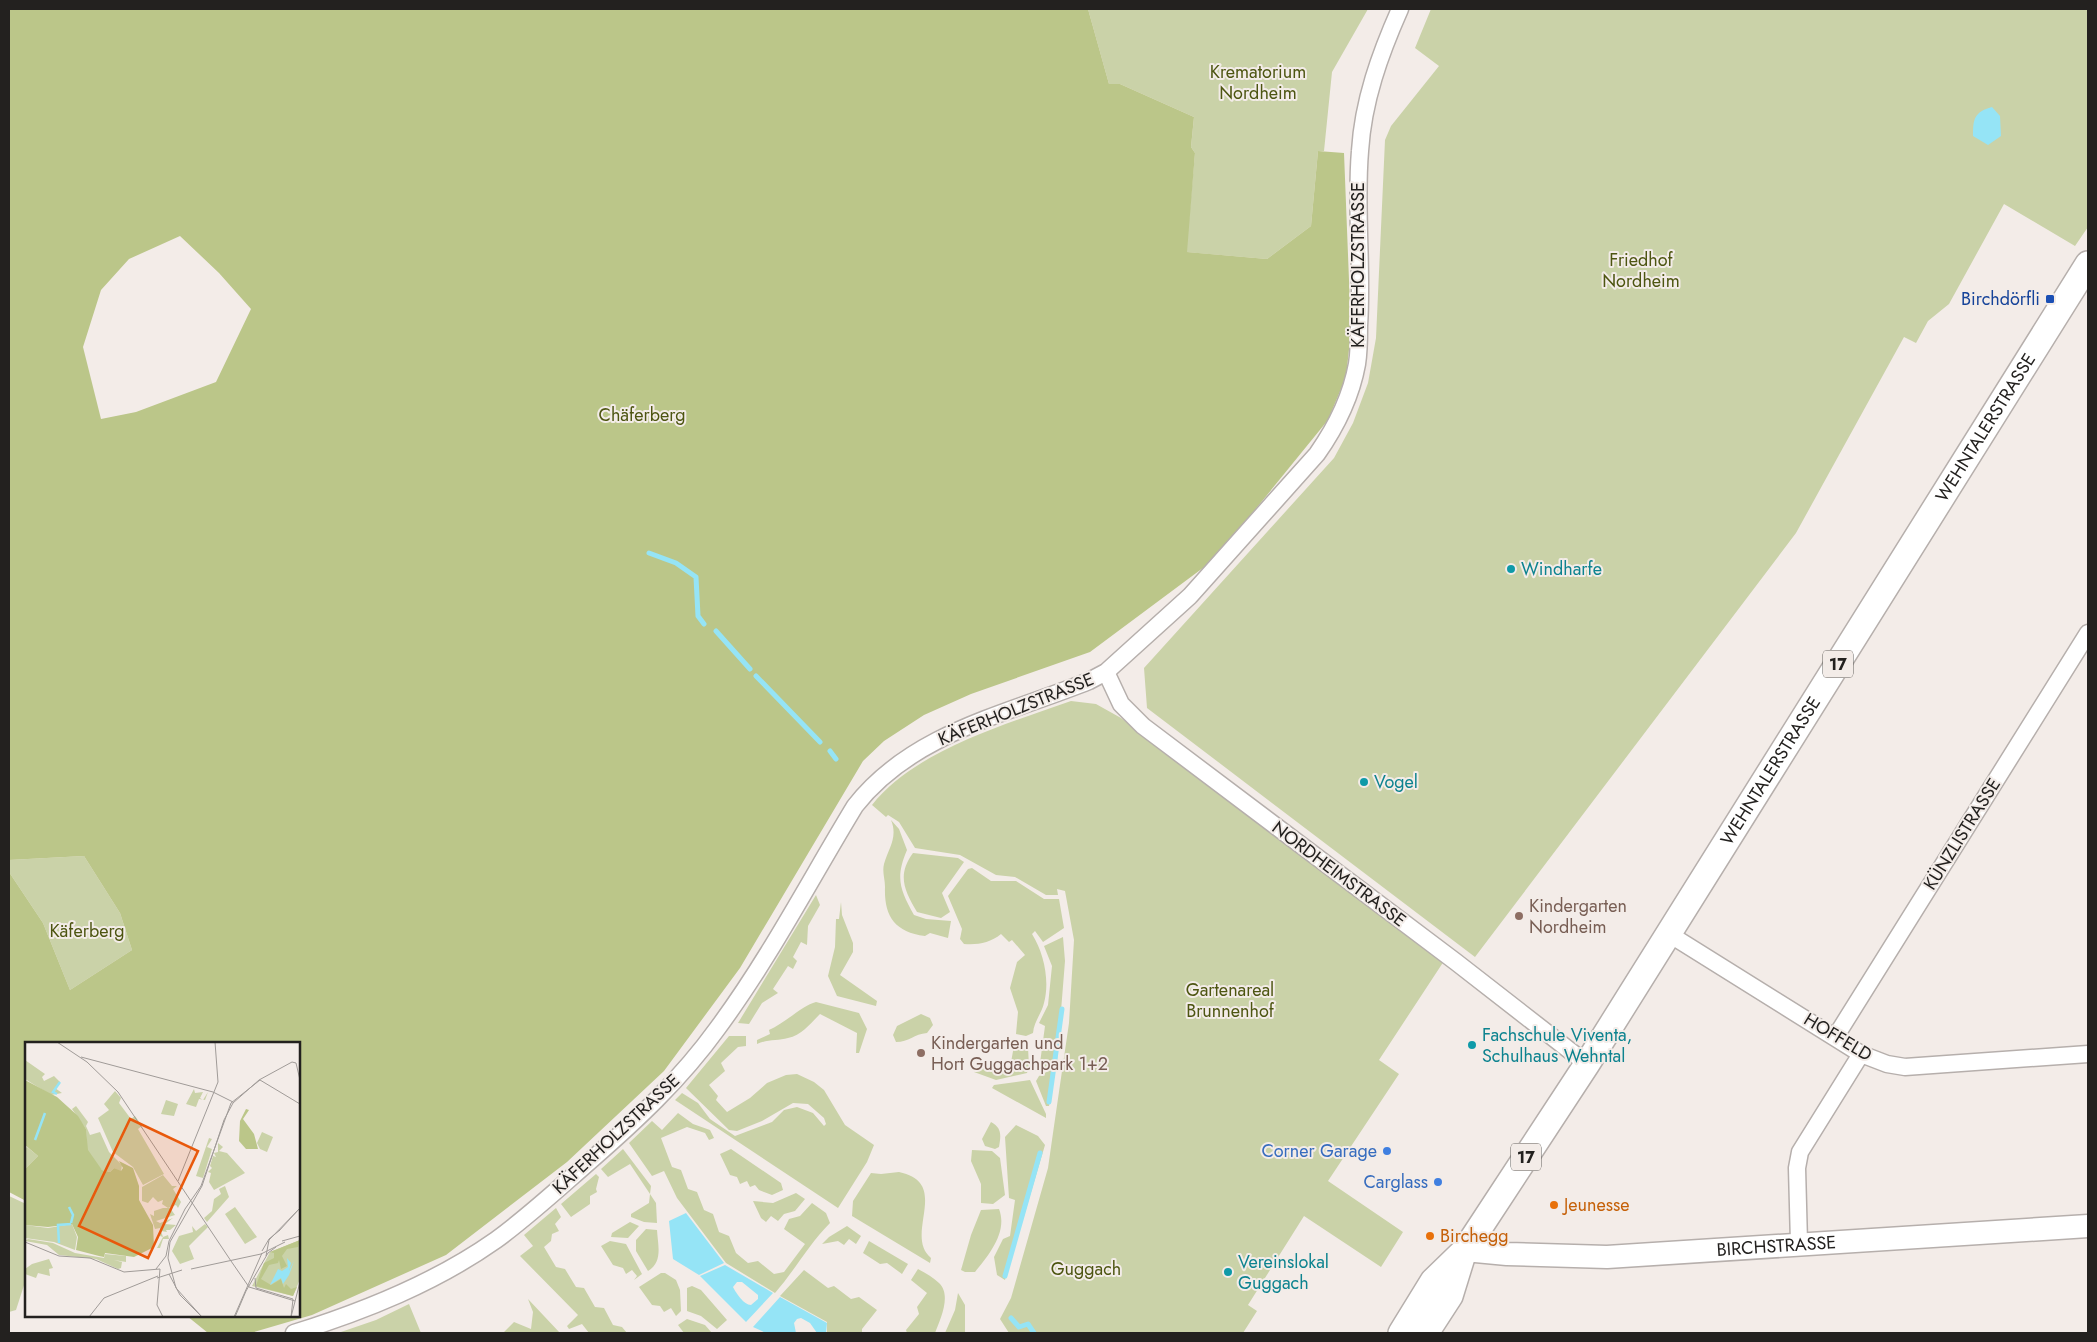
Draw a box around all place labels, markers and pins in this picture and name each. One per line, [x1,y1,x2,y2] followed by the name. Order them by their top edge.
[1961,286,2040,312] place label: Birchdörfli
[2044,293,2056,305] marker: Birchdörfli
[1521,556,1602,582] place label: Windharfe
[1505,563,1517,575] marker: Windharfe
[1374,769,1418,795] place label: Vogel
[1358,776,1370,788] marker: Vogel
[1529,893,1627,940] place label: Kindergarten Nordheim
[1513,910,1525,922] marker: Kindergarten Nordheim
[1482,1022,1632,1069] place label: Fachschule Viventa, Schulhaus Wehntal
[931,1030,1108,1077] place label: Kindergarten und Hort Guggachpark 1+2
[1466,1039,1478,1051] marker: Fachschule Viventa, Schulhaus Wehntal
[915,1047,927,1059] marker: Kindergarten und Hort Guggachpark 1+2
[1261,1138,1377,1164] place label: Corner Garage
[1381,1145,1393,1157] marker: Corner Garage
[1364,1169,1428,1195] place label: Carglass
[1432,1176,1444,1188] marker: Carglass
[1562,1192,1630,1218] place label: Jeunesse
[1548,1199,1560,1211] marker: Jeunesse
[1440,1223,1508,1249] place label: Birchegg
[1424,1230,1436,1242] marker: Birchegg
[1238,1249,1329,1296] place label: Vereinslokal Guggach
[1222,1266,1234,1278] marker: Vereinslokal Guggach

